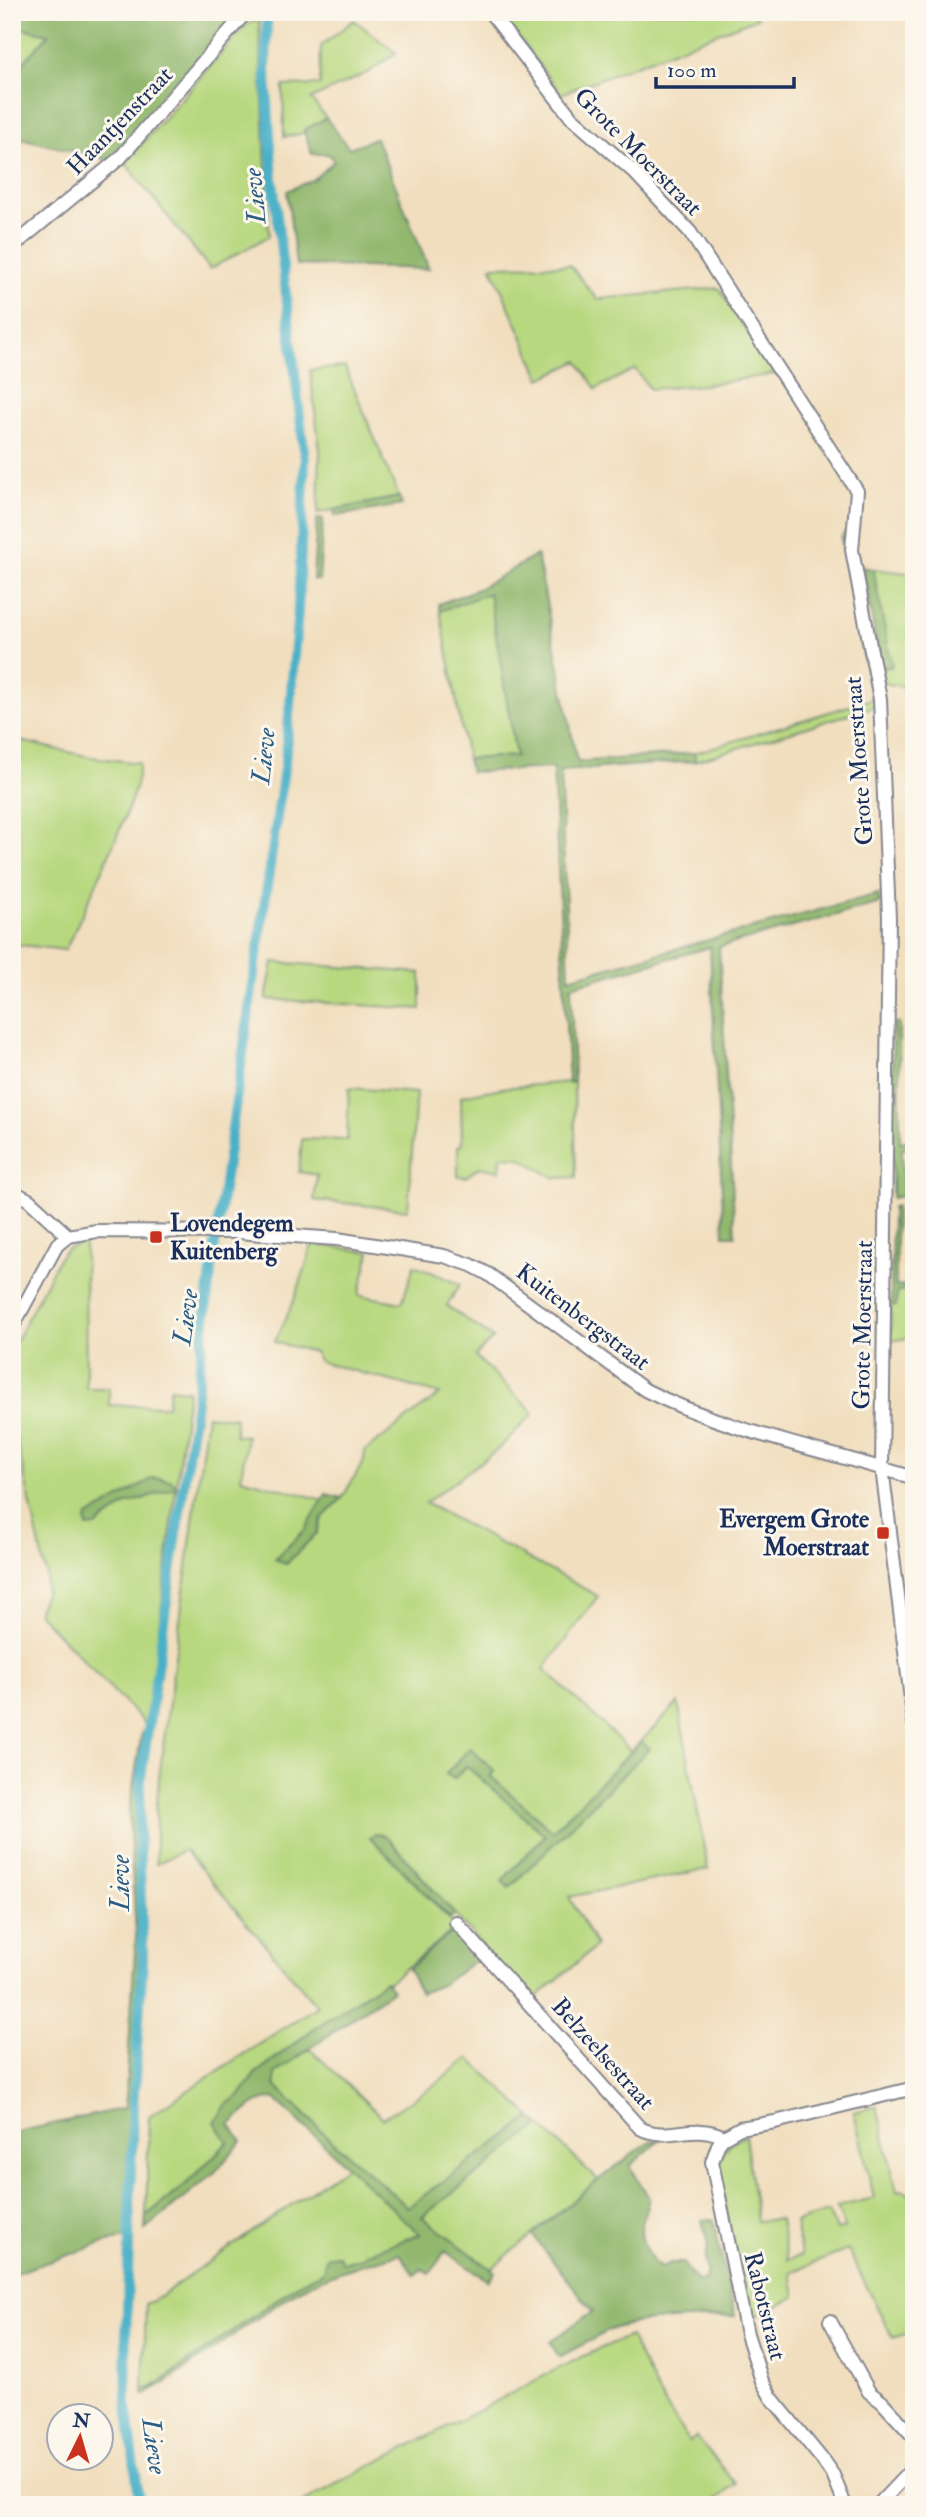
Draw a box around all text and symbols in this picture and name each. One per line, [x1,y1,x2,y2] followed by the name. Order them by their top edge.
[656,46,795,90] scale bar
[667,57,717,84] text: 100 m
[60,60,180,182] street label: Haantjenstraat
[567,81,709,223] street label: Grote Moerstraat
[237,166,273,226] water label: Lieve
[838,675,880,846] street label: Grote Moerstraat
[245,726,283,787] water label: Lieve
[170,1208,294,1267] place label: Lovendegem Kuitenberg
[148,1229,164,1245] marker: Lovendegem Kuitenberg
[846,1240,880,1410] street label: Grote Moerstraat
[510,1256,656,1378] street label: Kuitenbergstraat
[166,1287,206,1348] water label: Lieve
[719,1504,869,1563] place label: Evergem Grote Moerstraat
[875,1525,891,1541] marker: Evergem Grote Moerstraat
[105,1855,137,1912] water label: Lieve
[544,1991,662,2117] street label: Belzeelsestraat
[737,2249,793,2364] street label: Rabotstraat
[46,2402,116,2472] north arrow
[71,2408,92,2434] text: N
[134,2415,174,2476] water label: Lieve

